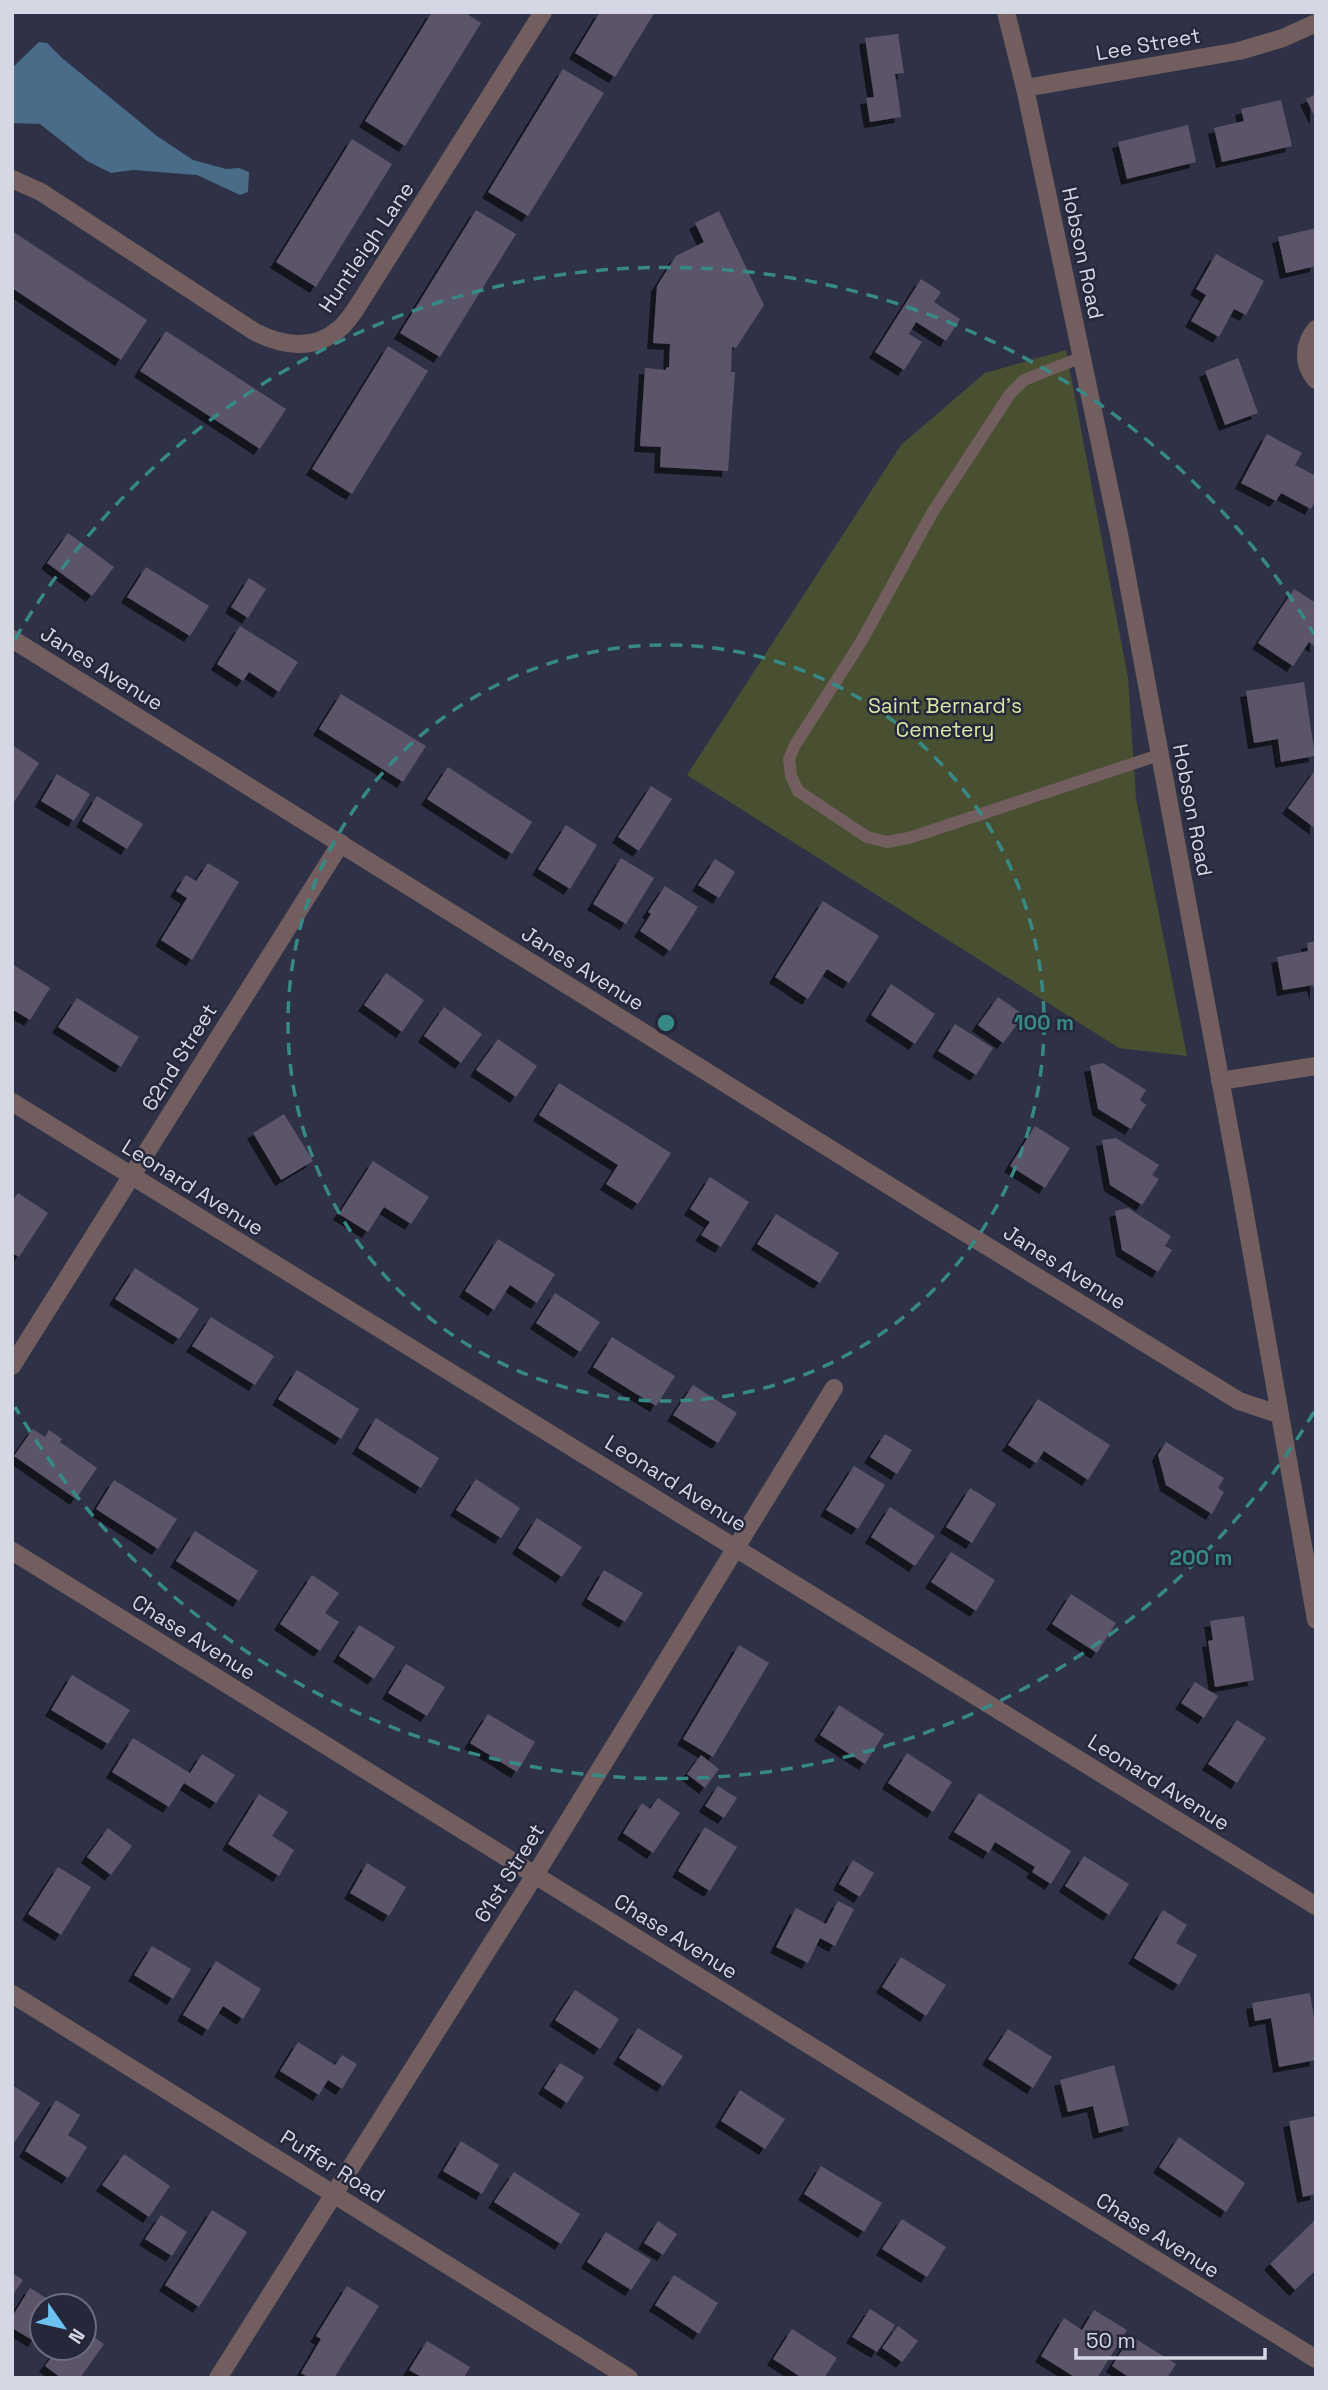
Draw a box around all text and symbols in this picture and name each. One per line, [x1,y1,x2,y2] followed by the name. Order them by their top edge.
[1094,22,1202,66] street label: Lee Street
[312,176,420,318] street label: Huntleigh Lane
[1056,185,1110,321] street label: Hobson Road
[36,620,168,716] street label: Janes Avenue
[868,692,1022,743] park label: Saint Bernard's Cemetery
[1167,742,1219,878] street label: Hobson Road
[517,920,649,1016] street label: Janes Avenue
[135,998,223,1116] street label: 62nd Street
[1014,1009,1074,1036] text: 100 m
[654,1011,678,1035] centre of rings
[117,1133,269,1241] street label: Leonard Avenue
[999,1219,1131,1315] street label: Janes Avenue
[600,1429,752,1537] street label: Leonard Avenue
[1170,1544,1232,1571] text: 200 m
[127,1588,261,1686] street label: Chase Avenue
[1083,1728,1235,1836] street label: Leonard Avenue
[468,1819,550,1927] street label: 61st Street
[609,1887,743,1985] street label: Chase Avenue
[276,2123,390,2209] street label: Puffer Road
[1091,2186,1225,2284] street label: Chase Avenue
[28,2292,98,2362] north arrow
[1076,2316,1265,2360] scale bar
[63,2324,91,2348] text: N
[1086,2327,1136,2354] text: 50 m

